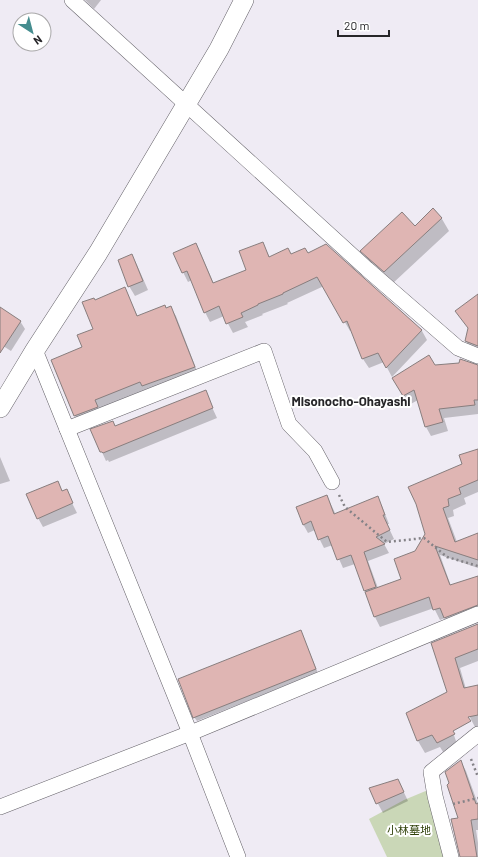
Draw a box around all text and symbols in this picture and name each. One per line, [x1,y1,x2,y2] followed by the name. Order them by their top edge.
[12,12,52,52] north arrow
[338,12,389,38] scale bar
[344,18,370,32] text: 20 m
[31,33,45,48] text: N
[291,393,411,409] district label: Misonocho-Ohayashi
[387,823,431,836] park label: 小林墓地

